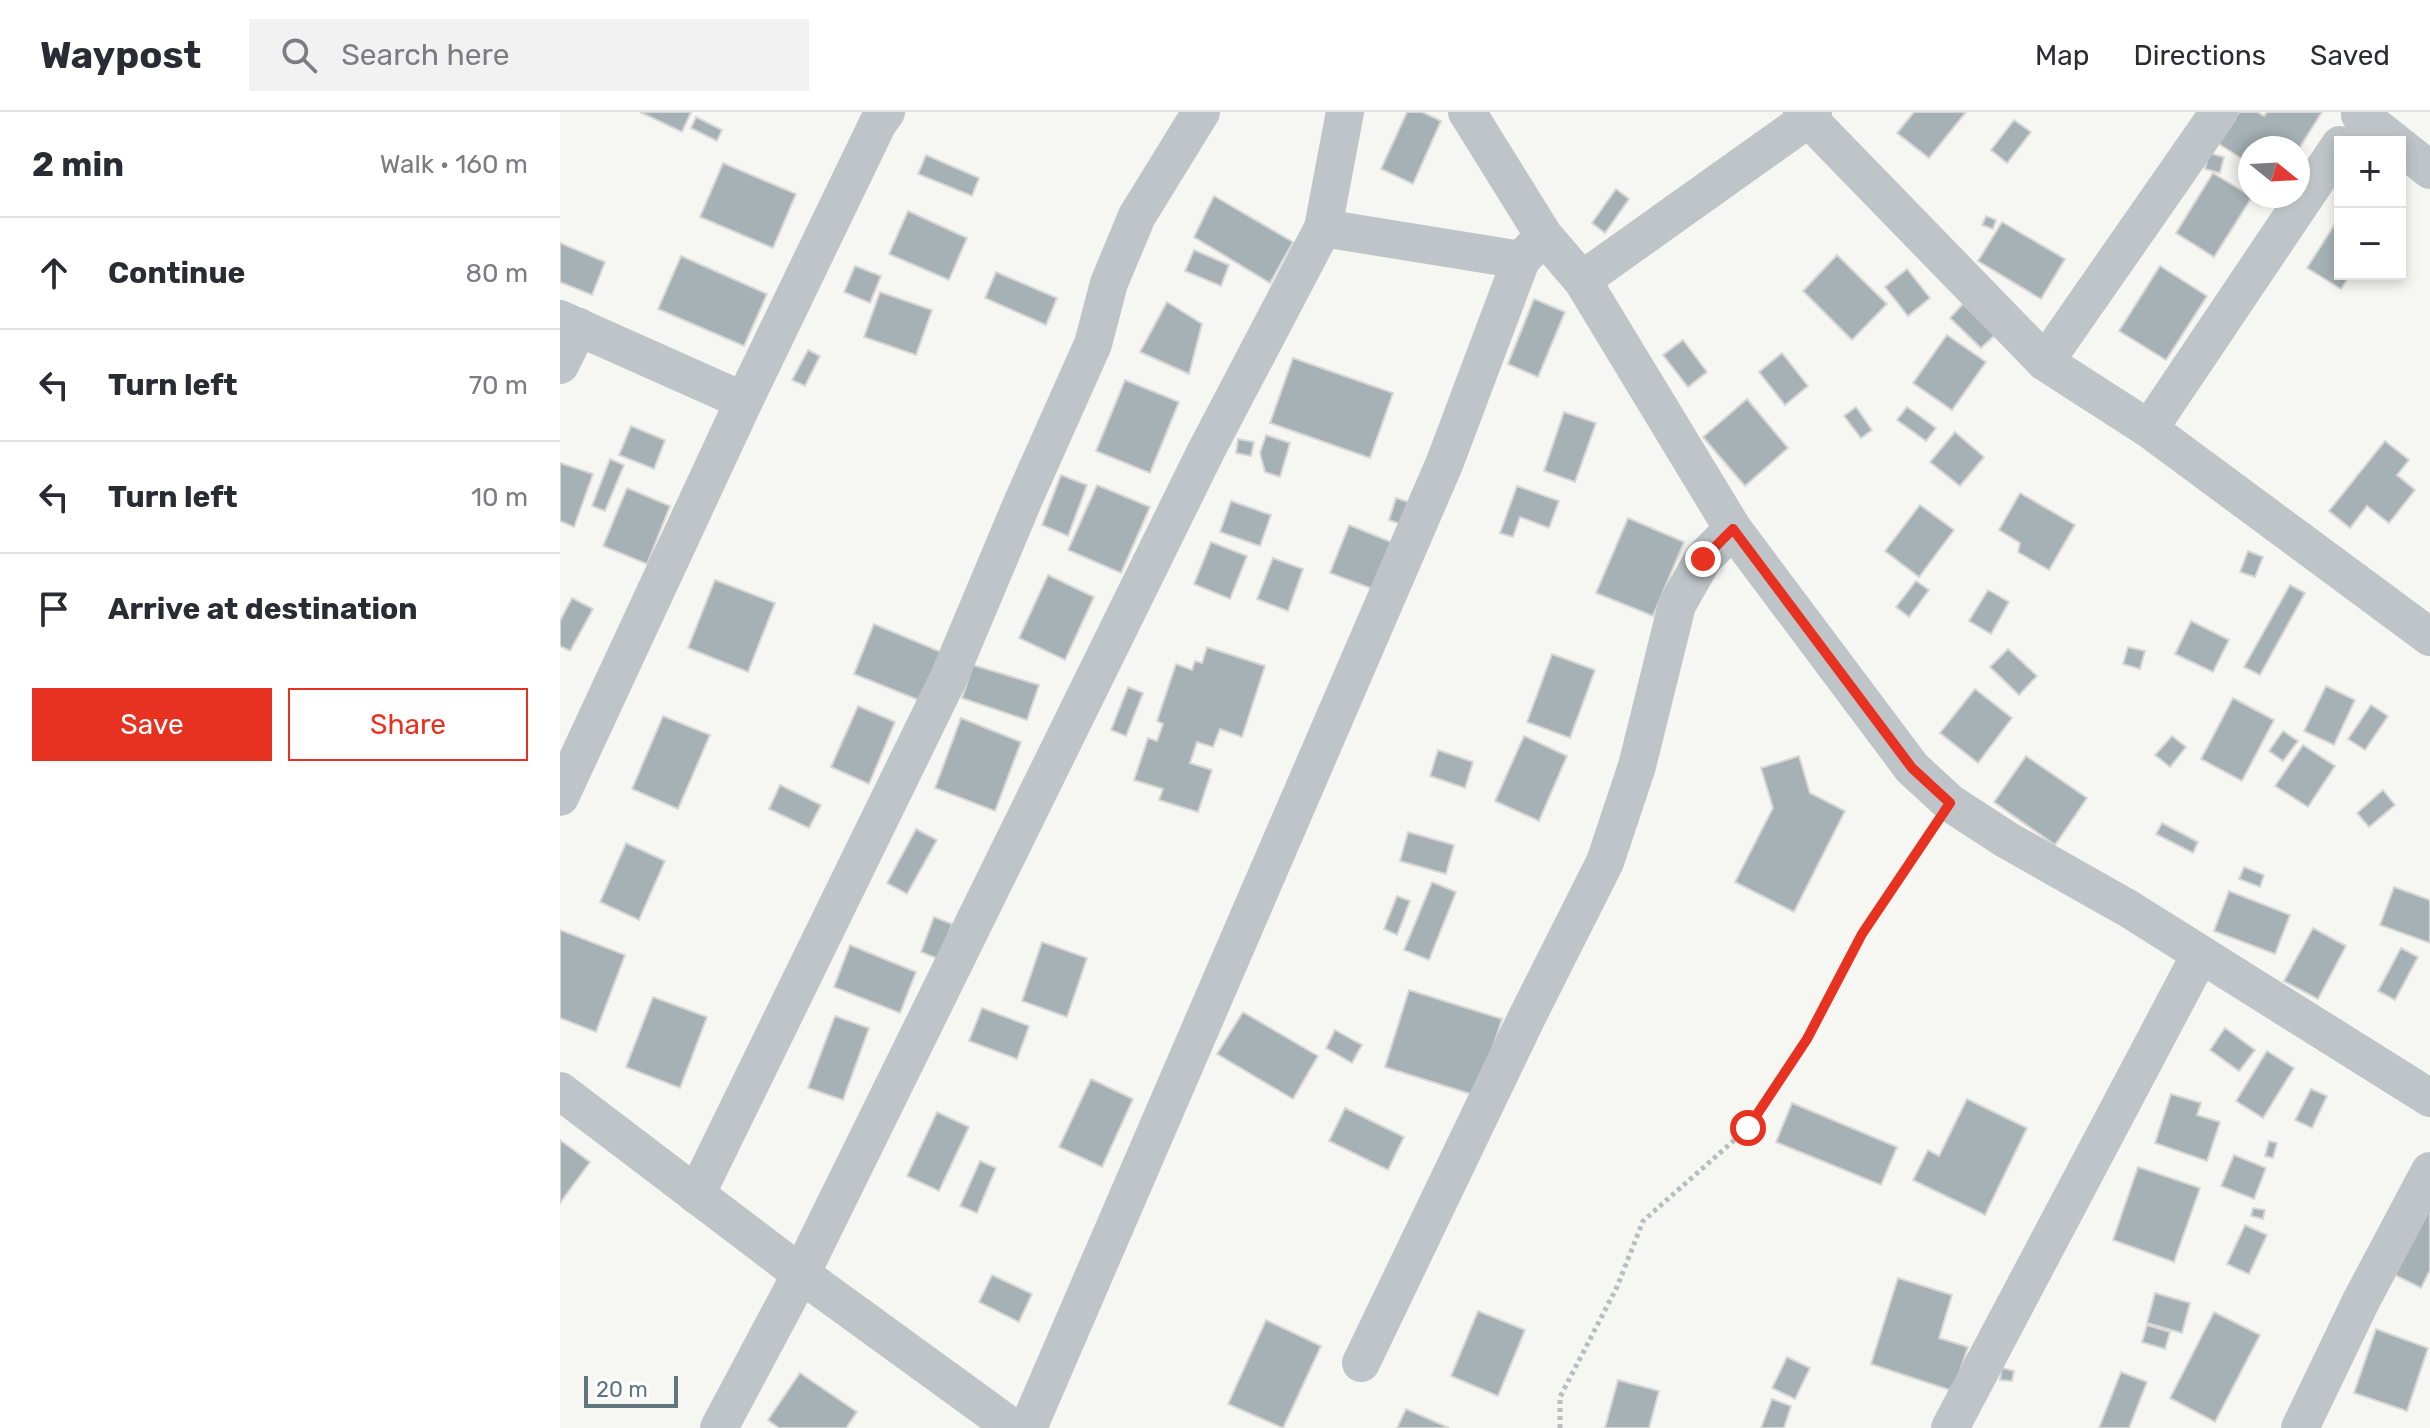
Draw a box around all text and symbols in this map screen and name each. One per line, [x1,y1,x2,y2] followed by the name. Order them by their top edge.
[249,19,809,91] search box
[40,32,201,78] text: Waypost
[277,33,321,77] icon: search
[341,37,509,73] text: Search here
[2035,39,2089,72] text: Map
[2133,39,2266,72] text: Directions
[2310,39,2390,72] text: Saved
[2238,136,2310,208] north arrow
[2334,136,2406,280] map controls
[2334,136,2406,208] button: +
[32,144,124,185] text: 2 min
[380,149,528,180] text: Walk · 160 m
[2334,208,2406,280] button: −
[32,251,76,295] icon: ahead
[108,255,245,291] text: Continue
[465,258,528,289] text: 80 m
[32,363,76,407] icon: left
[108,367,238,403] text: Turn left
[469,370,528,401] text: 70 m
[32,475,76,519] icon: left
[108,479,238,515] text: Turn left
[471,482,528,513] text: 10 m
[1685,541,1721,577] route end
[32,587,76,631] icon: arrive
[108,591,418,627] text: Arrive at destination
[32,688,272,761] button: Save
[288,688,528,761] button: Share
[1730,1110,1766,1146] route start
[584,1372,678,1408] scale bar
[596,1376,648,1403] text: 20 m

